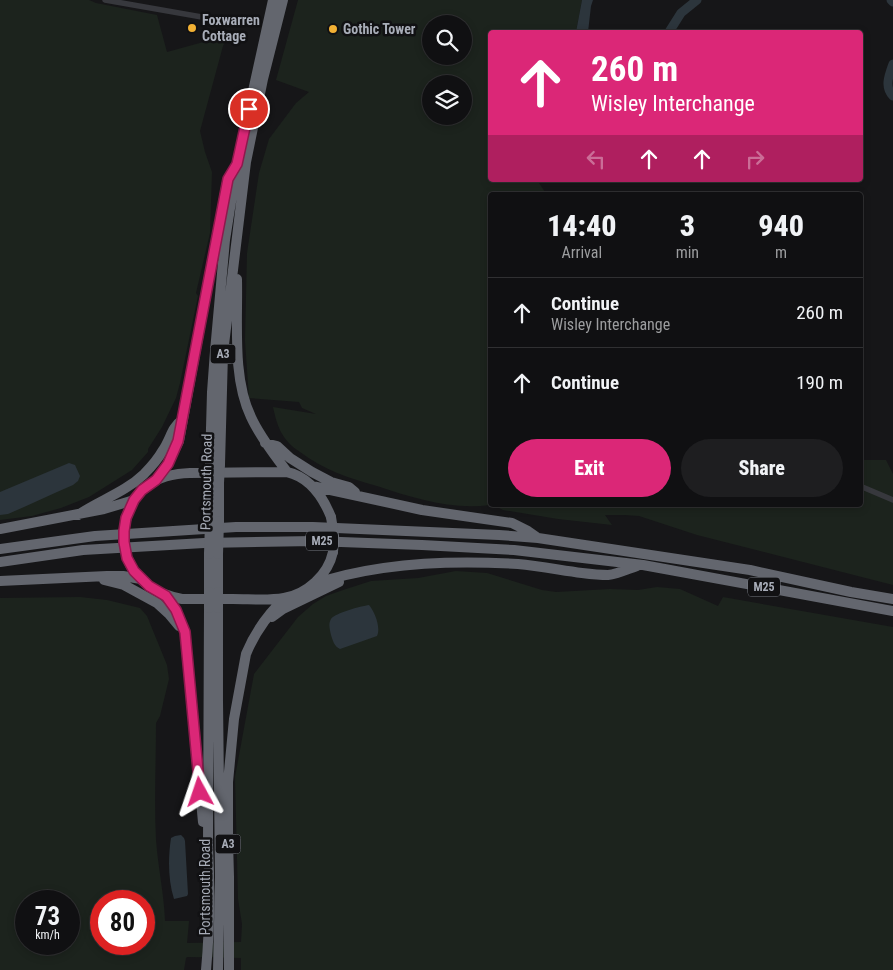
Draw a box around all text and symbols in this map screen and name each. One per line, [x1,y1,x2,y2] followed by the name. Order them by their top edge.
[202,12,260,44] place label: Foxwarren Cottage
[422,15,472,125] map controls
[422,15,472,65] button: search
[343,21,416,37] place label: Gothic Tower
[186,22,198,34] marker: Foxwarren Cottage
[327,23,339,35] marker: Gothic Tower
[591,49,678,90] text: 260 m
[508,50,573,115] icon: ahead
[422,75,472,125] button: layers
[228,88,270,130] pin
[591,91,755,116] text: Wisley Interchange
[235,95,263,123] icon: arrive
[582,145,610,173] icon: left
[635,145,663,173] icon: ahead
[688,145,716,173] icon: ahead
[741,145,769,173] icon: right
[547,208,617,243] text: 14:40
[680,208,695,243] text: 3
[758,208,804,243] text: 940
[561,243,602,262] text: Arrival
[676,243,699,262] text: min
[775,243,787,262] text: m
[551,292,619,315] text: Continue
[508,299,536,327] icon: ahead
[796,301,843,324] text: 260 m
[551,315,670,334] text: Wisley Interchange
[210,344,236,364] road number: A3
[508,369,536,397] icon: ahead
[551,371,619,394] text: Continue
[796,371,843,394] text: 190 m
[197,434,215,530] street label: Portsmouth Road
[508,439,671,497] button: Exit
[681,439,843,497] button: Share
[306,532,338,550] road number: M25
[748,578,780,596] road number: M25
[173,765,225,817] position arrow
[216,834,240,854] road number: A3
[197,839,213,935] street label: Portsmouth Road
[90,890,155,955] speed limit sign: 80
[35,902,60,931] text: 73
[35,928,60,942] text: km/h

